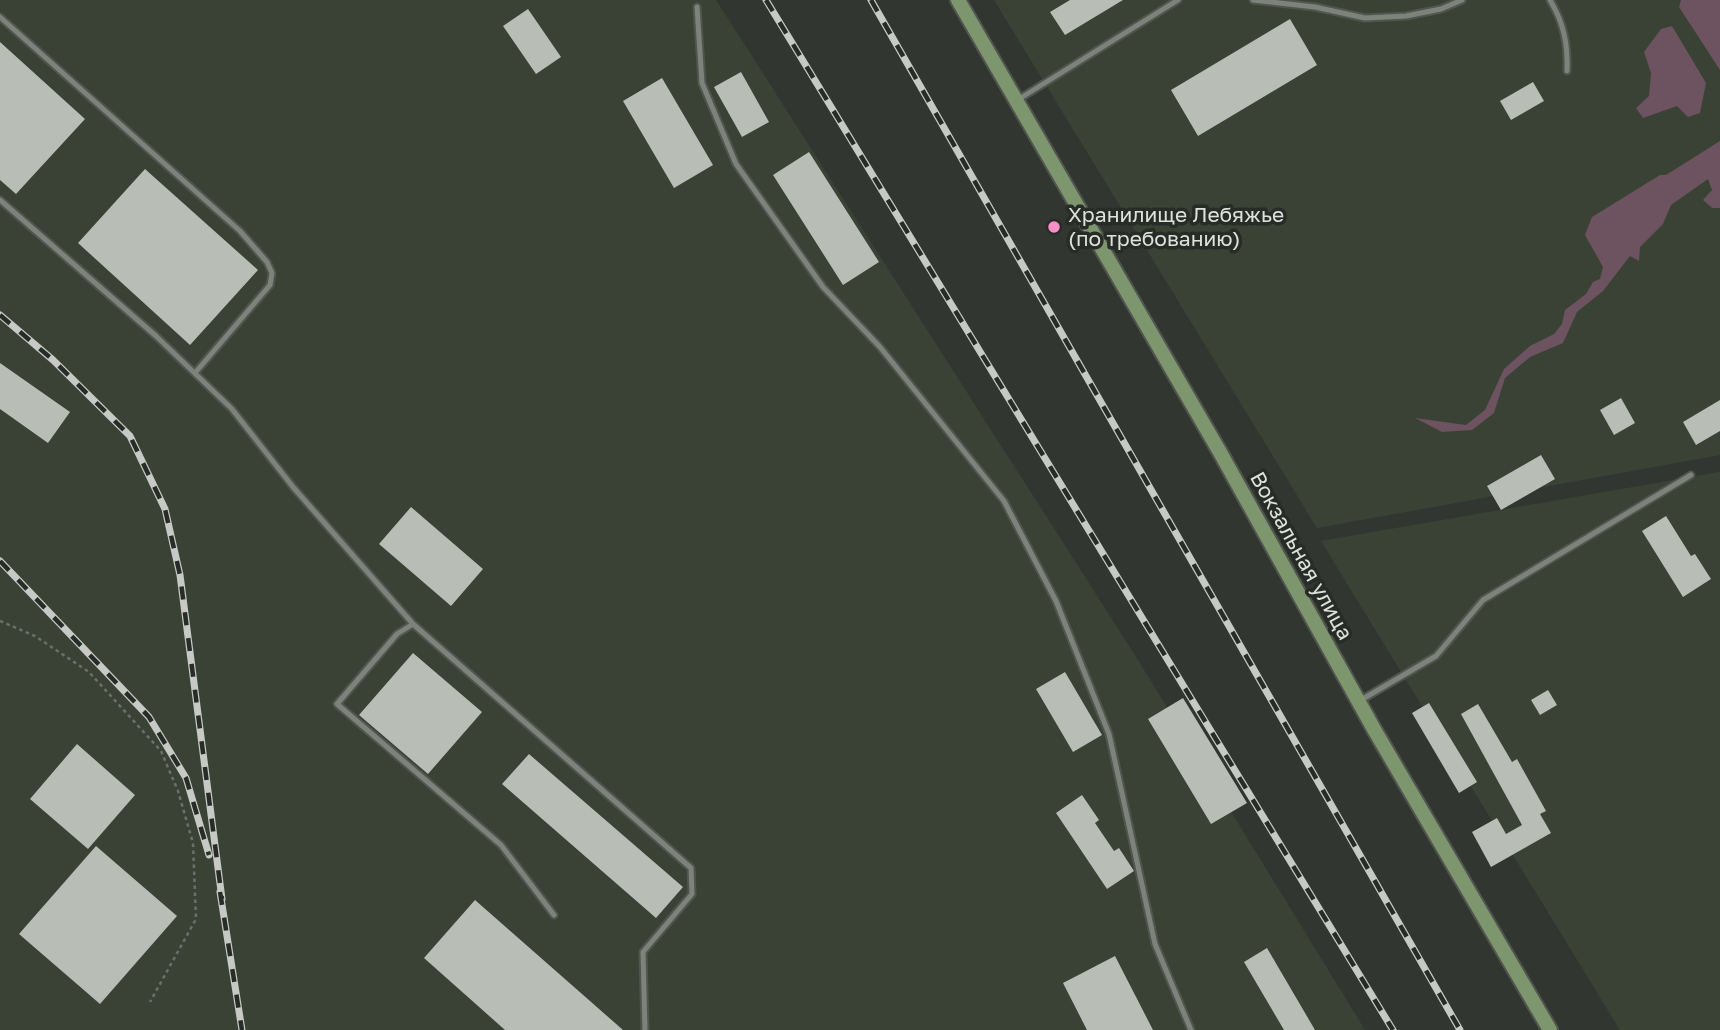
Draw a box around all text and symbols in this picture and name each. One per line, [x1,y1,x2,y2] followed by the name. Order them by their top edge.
[1068,202,1284,252] place label: Хранилище Лебяжье (по требованию)
[1046,219,1062,235] marker: Хранилище Лебяжье (по требованию)
[1244,468,1358,644] street label: Вокзальная улица

